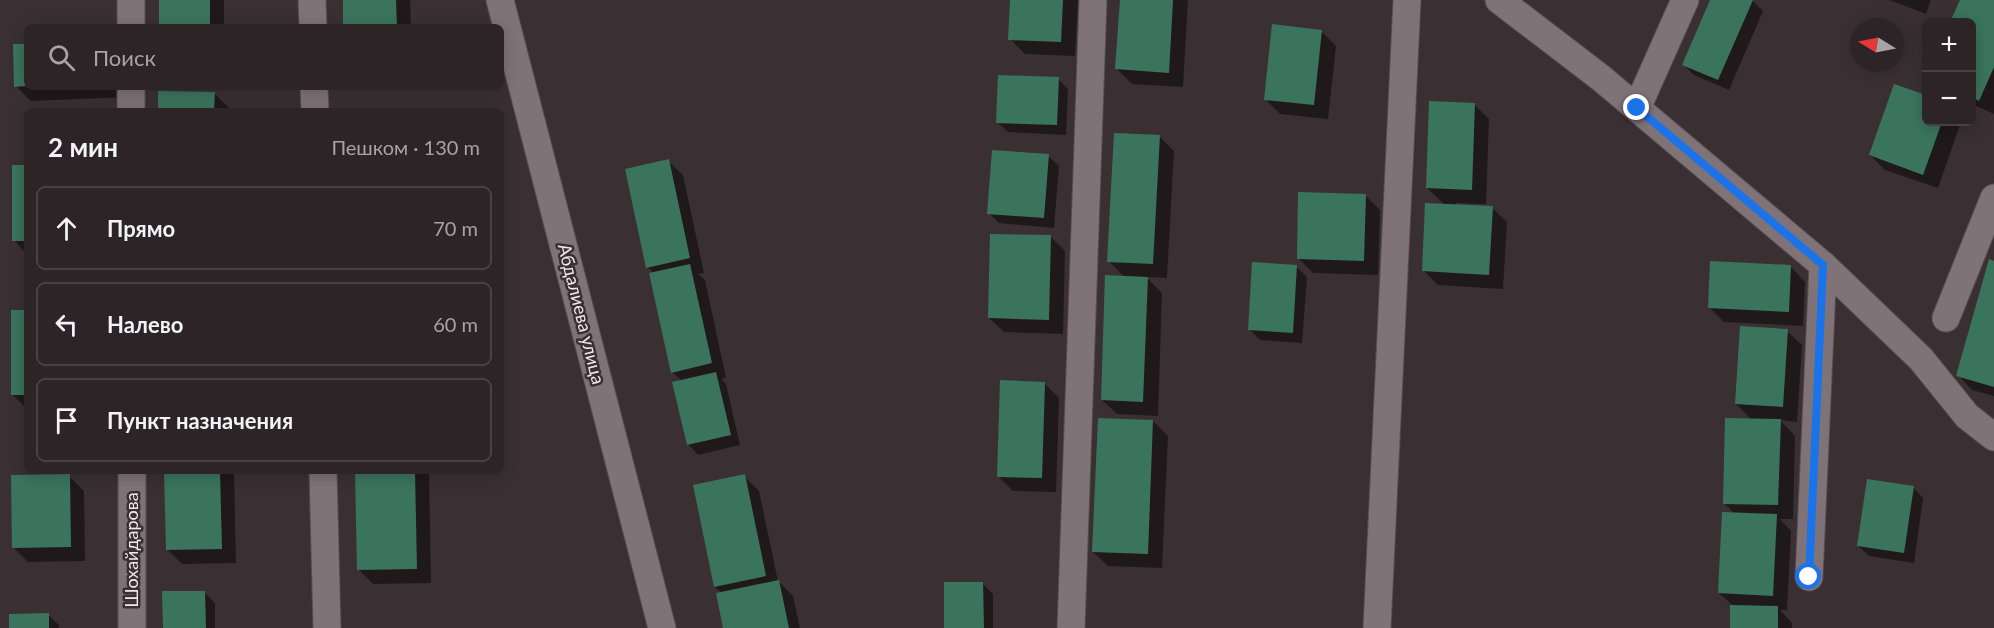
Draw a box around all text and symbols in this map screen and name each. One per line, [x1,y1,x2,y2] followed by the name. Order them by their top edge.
[1850,18,1904,72] north arrow
[1922,18,1976,126] map controls
[1922,18,1976,72] button: +
[24,24,504,90] search box
[45,41,78,74] icon: search
[93,44,156,71] text: Поиск
[1922,72,1976,126] button: −
[1623,94,1649,120] route end
[48,131,118,163] text: 2 мин
[331,135,480,159] text: Пешком · 130 m
[50,212,83,245] icon: ahead
[107,215,175,242] text: Прямо
[433,216,478,240] text: 70 m
[554,241,610,386] street label: Абдалиева улица
[50,308,83,341] icon: left
[107,311,183,338] text: Налево
[433,312,478,336] text: 60 m
[50,404,83,437] icon: arrive
[107,407,293,434] text: Пункт назначения
[120,492,142,608] street label: Шохайдарова
[1795,563,1821,589] route start

